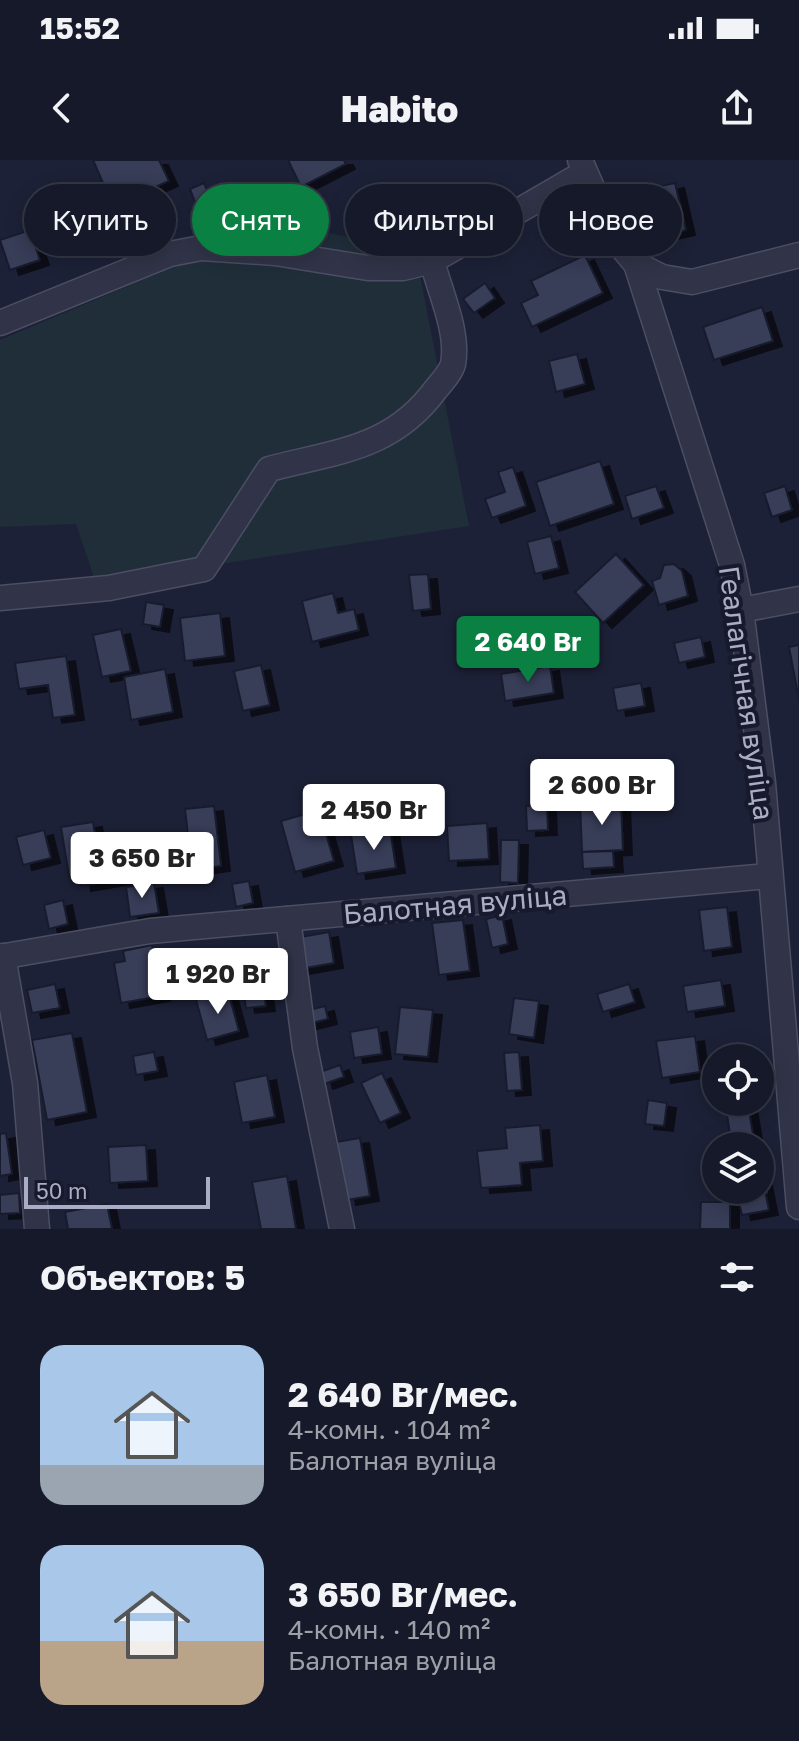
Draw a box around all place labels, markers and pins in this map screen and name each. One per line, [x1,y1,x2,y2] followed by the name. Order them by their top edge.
[445,616,611,684] pin: 2 640 Br
[519,759,685,827] pin: 2 600 Br
[291,784,457,852] pin: 2 450 Br
[59,832,225,900] pin: 3 650 Br
[135,948,301,1016] pin: 1 920 Br

